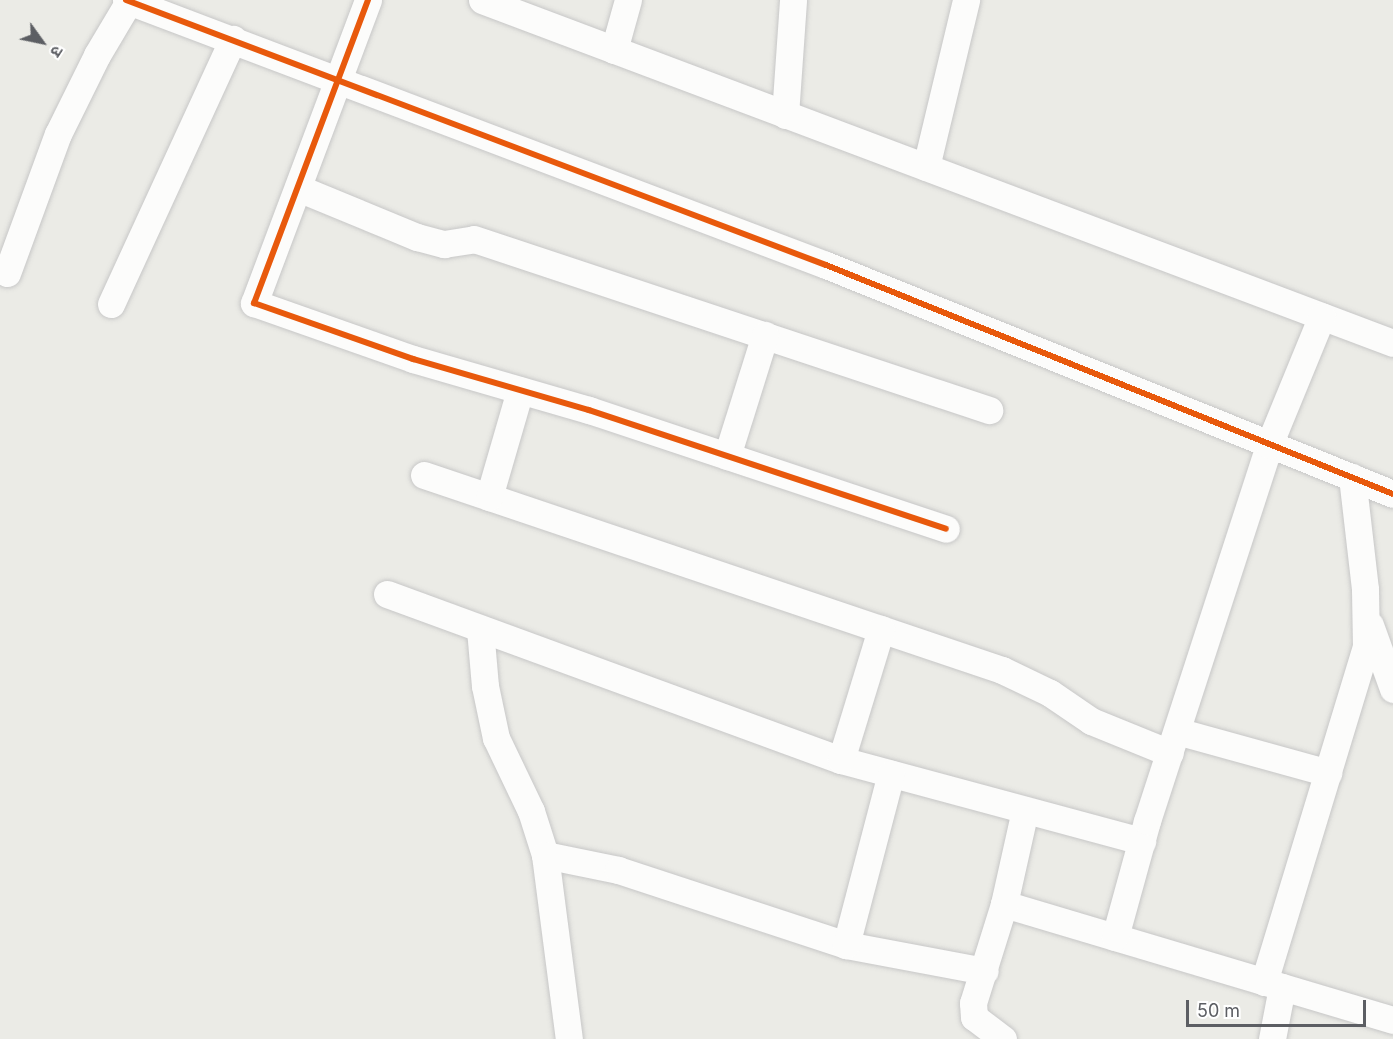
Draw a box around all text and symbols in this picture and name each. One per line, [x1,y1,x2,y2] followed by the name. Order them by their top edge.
[12,12,72,72] north arrow
[46,42,68,61] text: उ
[1189,988,1369,1026] scale bar
[1197,1000,1240,1021] text: 50 m

